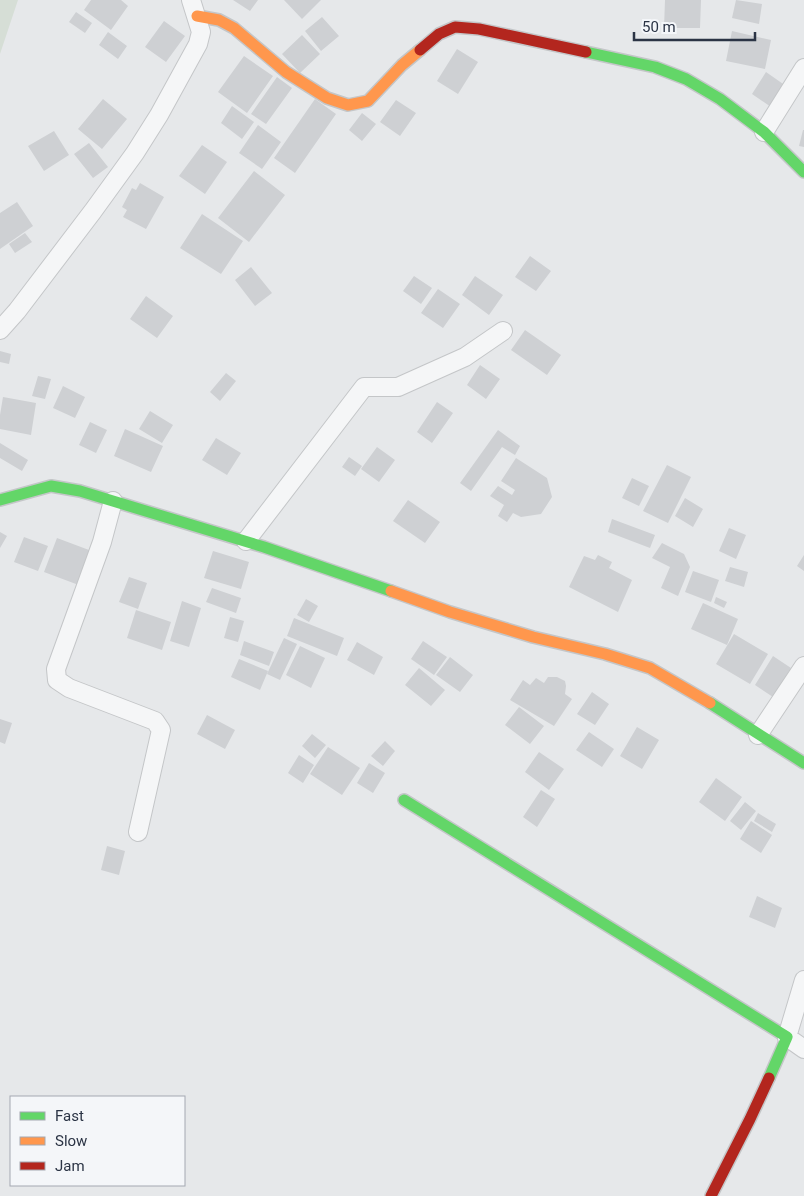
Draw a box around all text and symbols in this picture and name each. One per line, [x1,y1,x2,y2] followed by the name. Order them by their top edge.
[634,10,755,42] scale bar
[642,18,676,36] text: 50 m
[10,1096,185,1186] legend
[55,1107,84,1125] text: Fast
[55,1132,87,1150] text: Slow
[55,1157,85,1175] text: Jam

